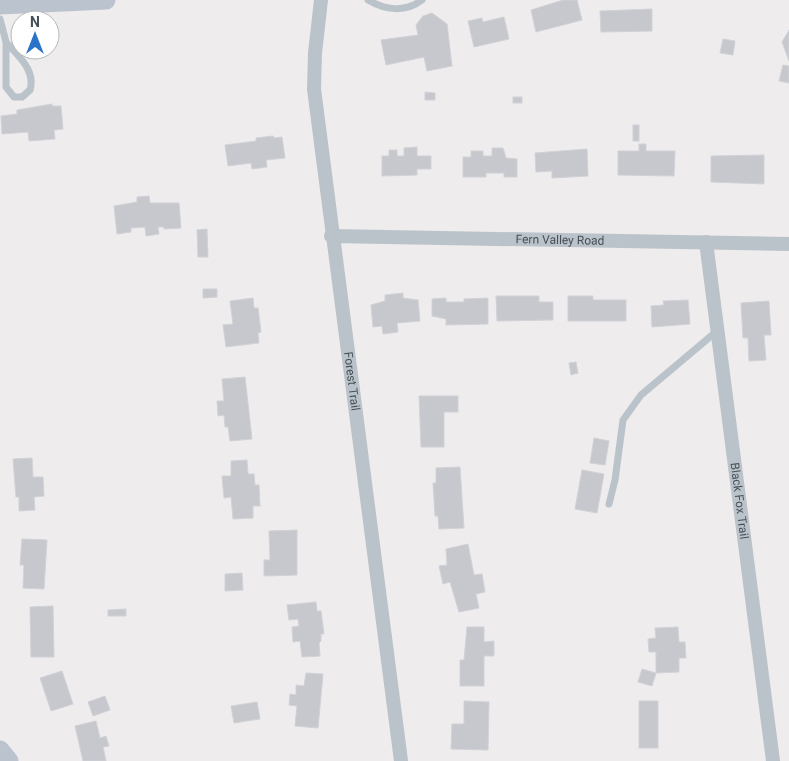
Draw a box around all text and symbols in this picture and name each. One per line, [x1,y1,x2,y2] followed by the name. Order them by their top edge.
[10,10,60,60] north arrow
[30,14,40,30] text: N
[515,232,605,248] street label: Fern Valley Road
[341,351,363,412] street label: Forest Trail
[728,462,751,540] street label: Black Fox Trail

